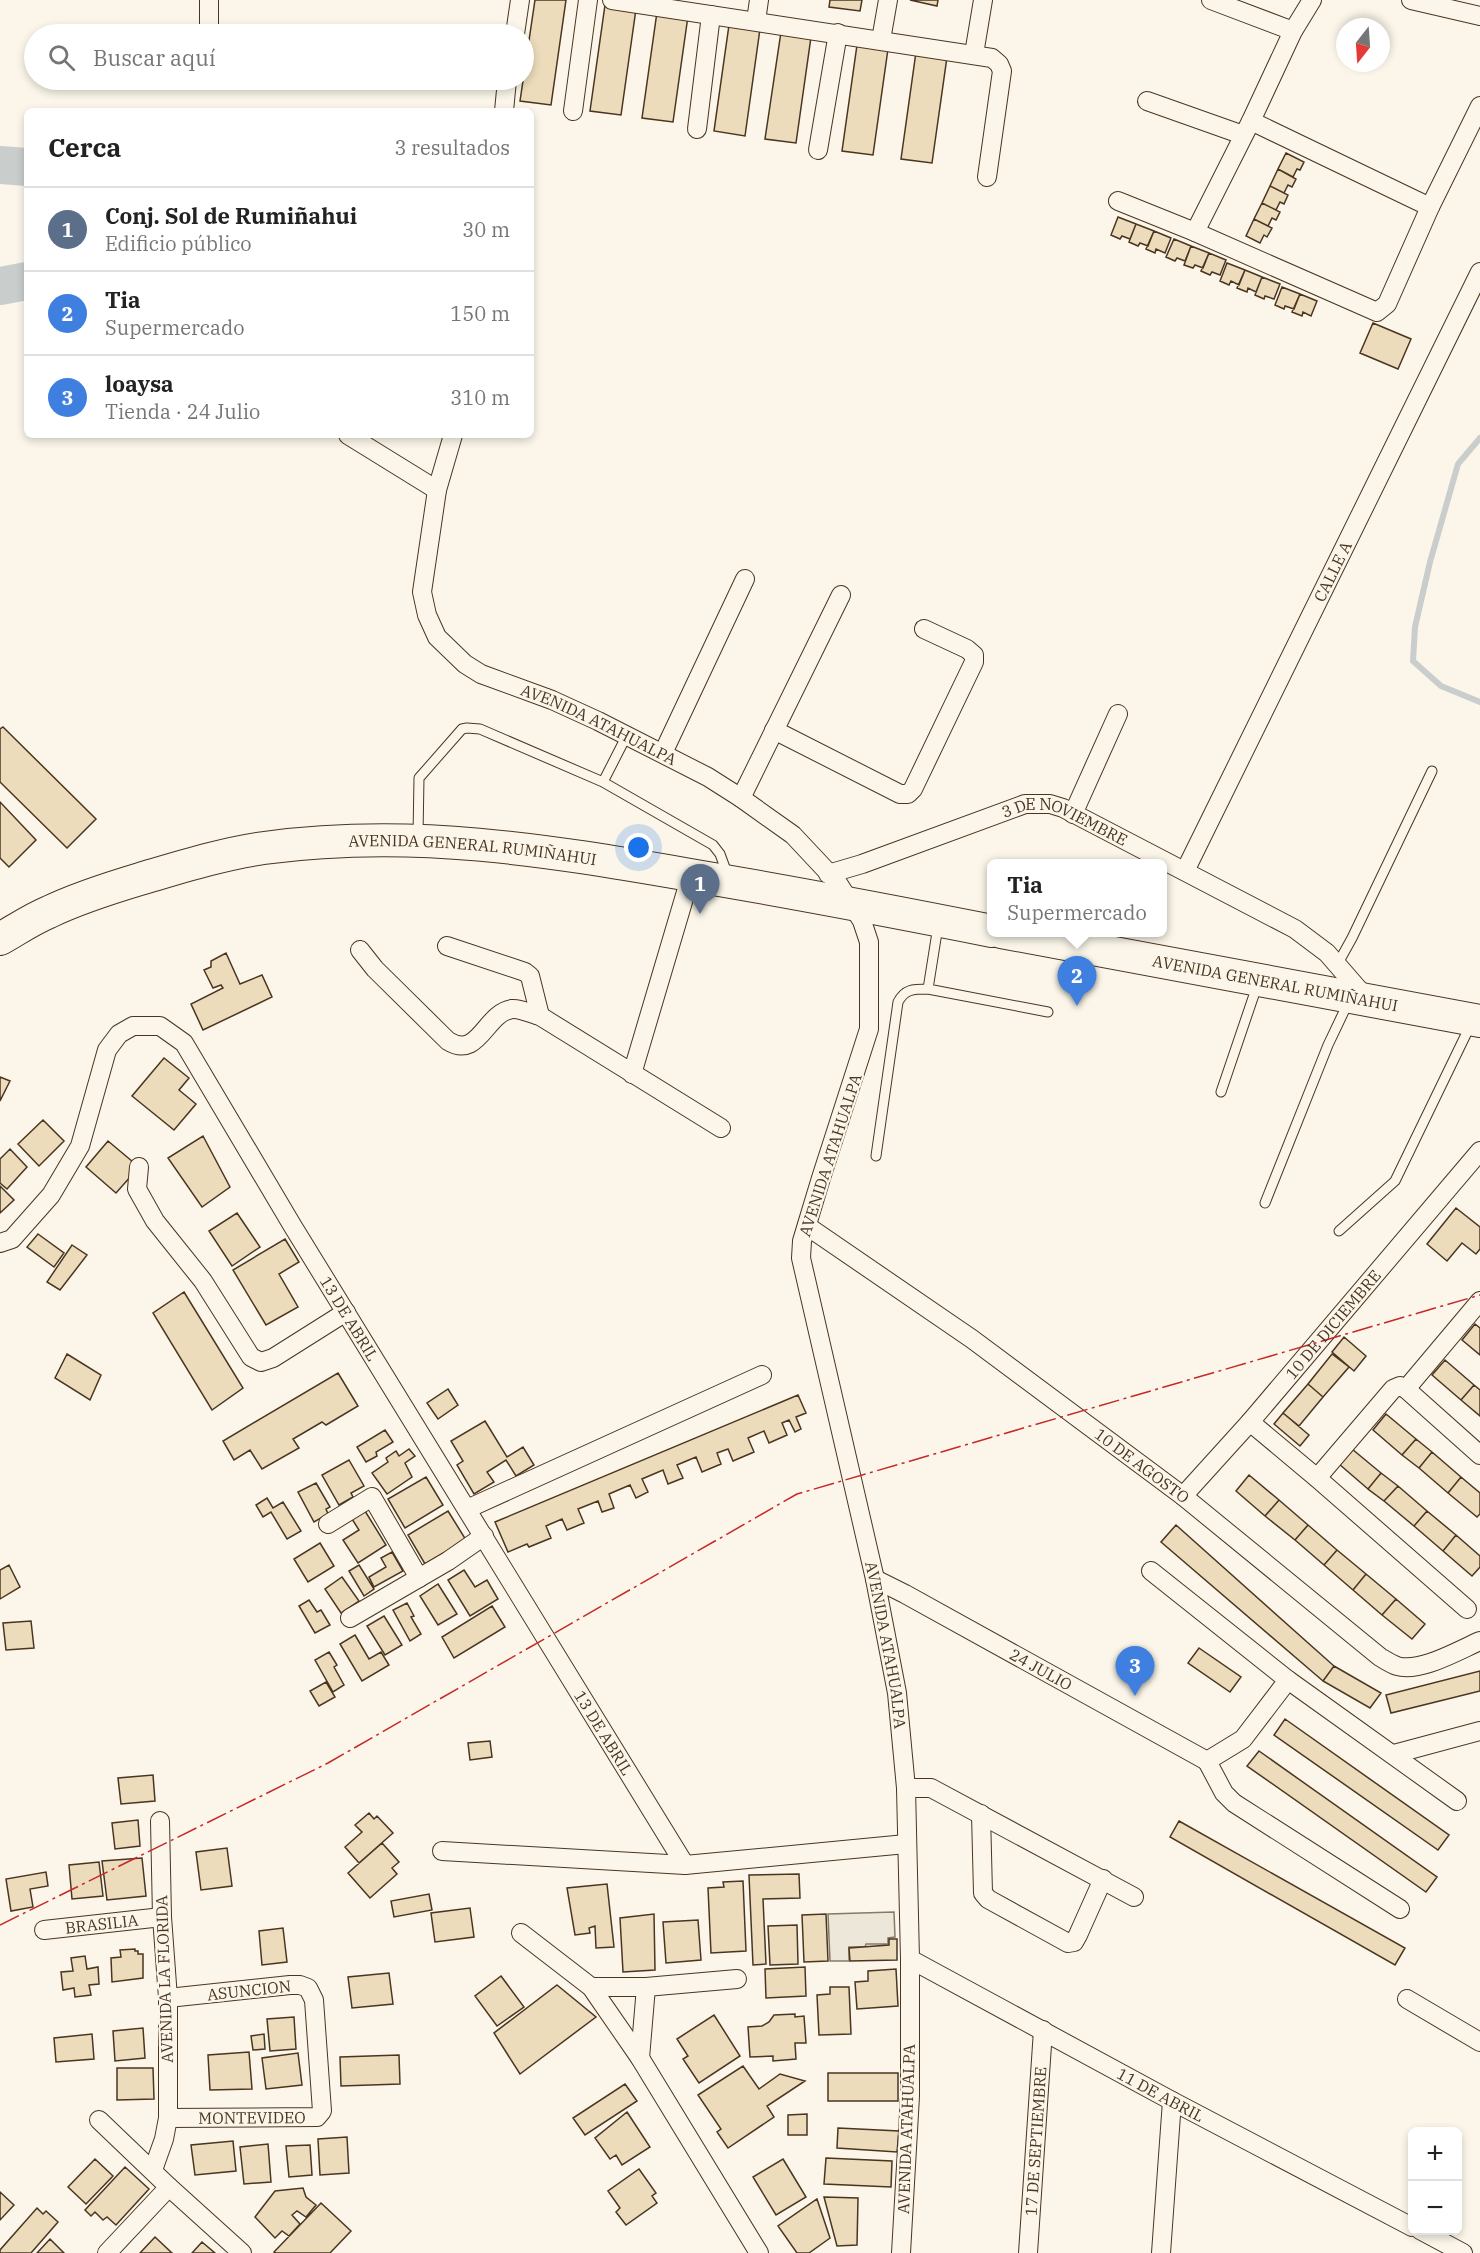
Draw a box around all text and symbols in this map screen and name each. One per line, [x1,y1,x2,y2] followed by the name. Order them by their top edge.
[1336,18,1390,72] north arrow
[24,24,534,90] search box
[45,41,78,74] icon: search
[93,43,216,72] text: Buscar aquí
[48,130,121,164] text: Cerca
[394,134,510,161] text: 3 resultados
[105,201,357,230] text: Conj. Sol de Rumiñahui
[62,216,74,243] text: 1
[462,216,510,243] text: 30 m
[105,230,252,257] text: Edificio público
[105,285,141,314] text: Tia
[62,300,74,327] text: 2
[450,300,510,327] text: 150 m
[105,314,244,341] text: Supermercado
[105,369,174,398] text: loaysa
[62,384,74,411] text: 3
[450,384,510,411] text: 310 m
[105,398,260,425] text: Tienda · 24 Julio
[1309,538,1356,605] street label: CALLE A
[518,679,680,769] street label: AVENIDA ATAHUALPA
[999,794,1131,850] street label: 3 DE NOVIEMBRE
[348,830,598,869] street label: AVENIDA GENERAL RUMIÑAHUI
[624,833,653,862] your location
[987,859,1167,937] popup
[680,864,720,914] pin: 1
[1007,870,1043,899] text: Tia
[1007,899,1147,926] text: Supermercado
[1151,950,1400,1016] street label: AVENIDA GENERAL RUMIÑAHUI
[1058,956,1096,1006] pin: 2
[794,1071,866,1239] street label: AVENIDA ATAHUALPA
[1281,1266,1385,1383] street label: 10 DE DICIEMBRE
[316,1272,383,1365] street label: 13 DE ABRIL
[1091,1424,1193,1507] street label: 10 DE AGOSTO
[861,1559,910,1730] street label: AVENIDA ATAHUALPA
[1006,1644,1076,1695] street label: 24 JULIO
[1116,1646,1154,1696] pin: 3
[570,1687,637,1779] street label: 13 DE ABRIL
[151,1895,177,2063] street label: AVENIDA LA FLORIDA
[64,1910,139,1938] street label: BRASILIA
[206,1976,292,2004] street label: ASUNCION
[893,2044,919,2214] street label: AVENIDA ATAHUALPA
[1114,2063,1208,2126] street label: 11 DE ABRIL
[1021,2066,1051,2217] street label: 17 DE SEPTIEMBRE
[198,2107,306,2128] street label: MONTEVIDEO
[1408,2127,1462,2235] map controls
[1408,2127,1462,2181] button: +
[1408,2181,1462,2235] button: −

